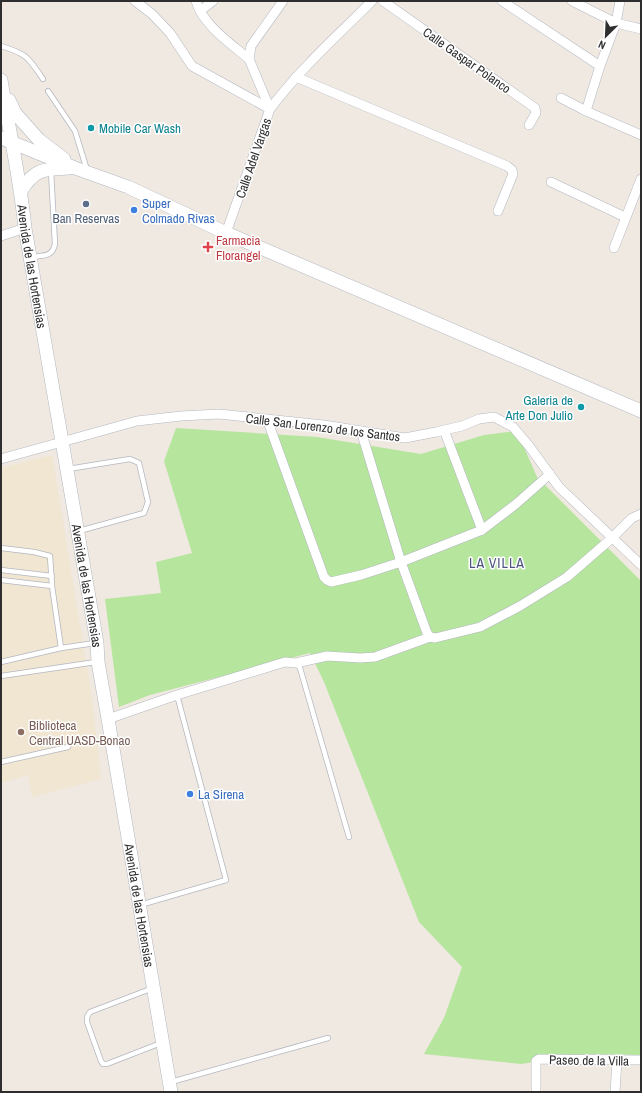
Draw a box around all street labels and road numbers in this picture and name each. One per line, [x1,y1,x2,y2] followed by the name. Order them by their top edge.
[419,24,514,97] street label: Calle Gaspar Polanco
[232,116,275,201] street label: Calle Adel Vargas
[13,203,50,330] street label: Avenida de las Hortensias
[245,410,401,445] street label: Calle San Lorenzo de los Santos
[67,522,105,648] street label: Avenida de las Hortensias
[120,841,158,968] street label: Avenida de las Hortensias
[549,1051,629,1070] street label: Paseo de la Villa

